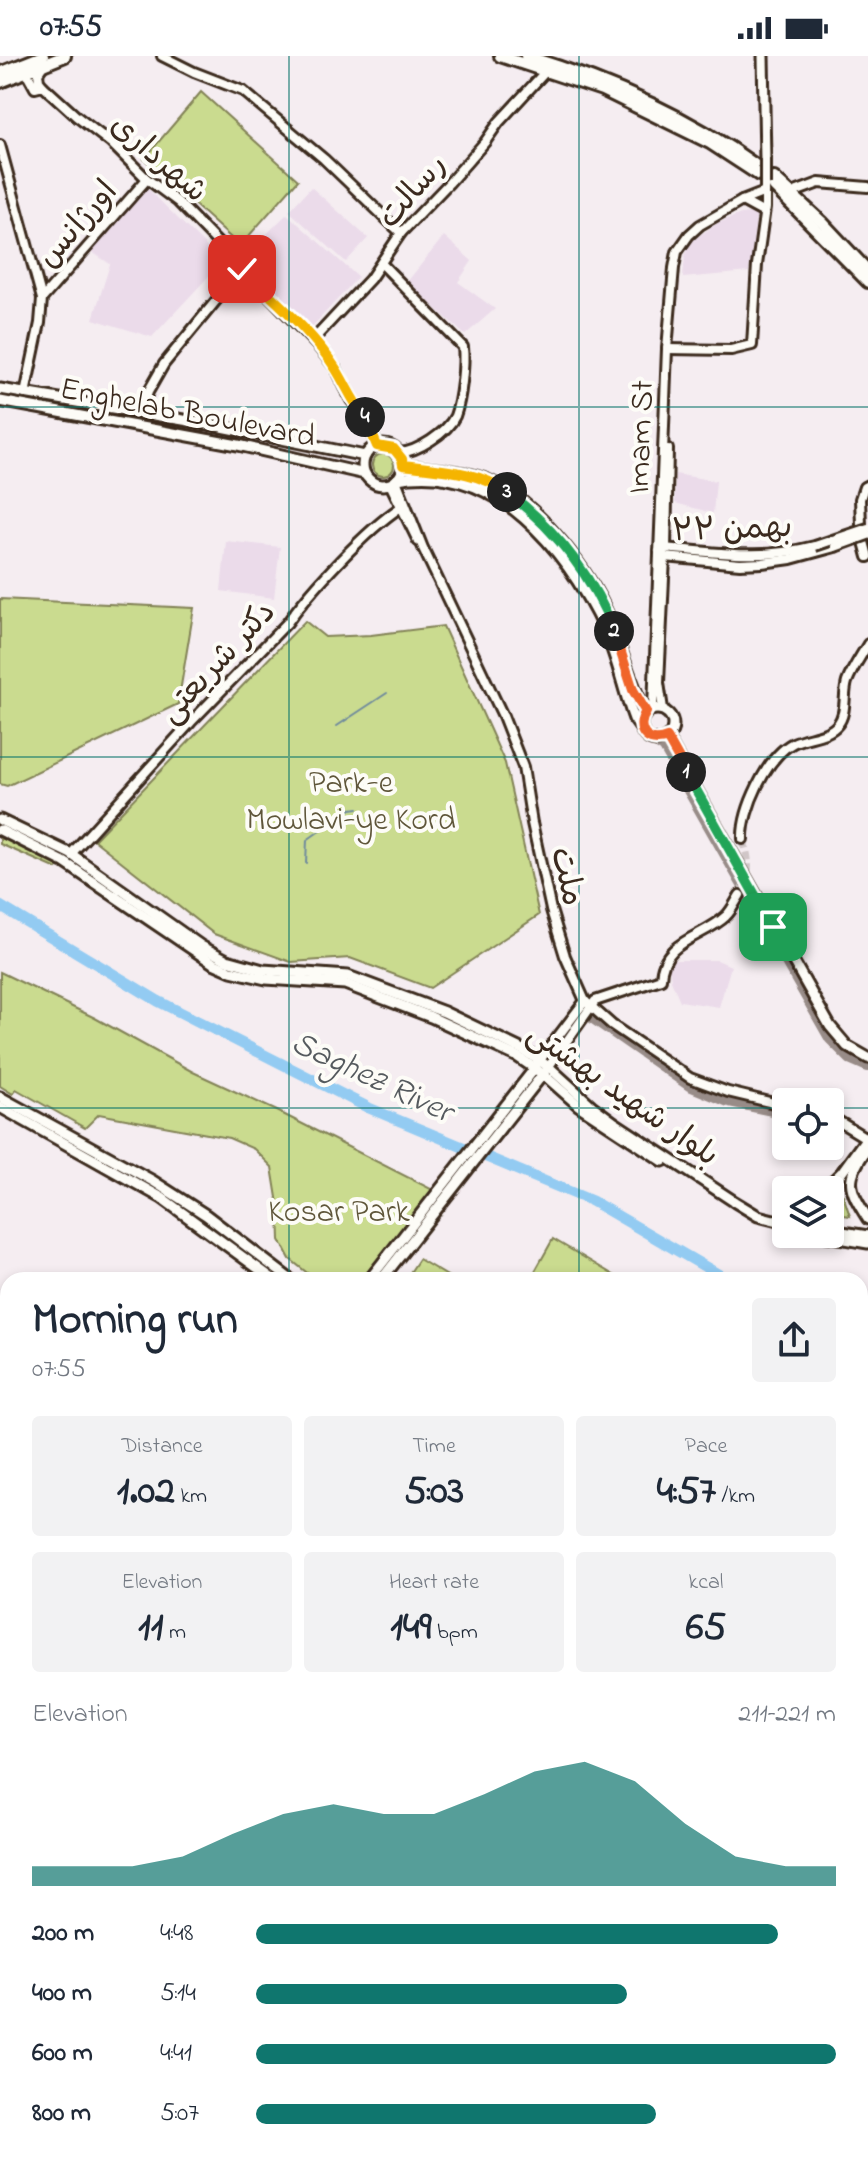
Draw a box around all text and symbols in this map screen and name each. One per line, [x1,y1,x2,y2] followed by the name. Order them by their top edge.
[40,6,102,50] text: 07:55
[99,104,217,215] street label: شهرداری
[368,144,460,240] street label: رسالت
[27,171,130,280] street label: اورژانس
[208,235,276,303] pin
[220,247,264,291] icon: check
[56,367,319,462] street label: Enghelab Boulevard
[617,379,668,495] street label: Imam St
[345,397,385,437] pin: 4
[360,401,370,433] text: 4
[487,472,527,512] pin: 3
[502,476,512,508] text: 3
[671,505,793,556] street label: ۲۲ بهمن
[149,591,288,735] street label: دکتر شریعتی
[594,611,634,651] pin: 2
[609,615,619,647] text: 2
[666,752,706,792] pin: 1
[683,756,690,788] text: 1
[246,761,456,845] park label: Park-e Mowlavi-ye Kord
[536,843,595,911] street label: ملت
[739,893,807,961] pin
[751,905,795,949] icon: arrive
[516,1012,728,1180] street label: بلوار شهید بهشتی
[282,1019,464,1140] water label: Saghez River
[772,1088,844,1248] map controls
[772,1088,844,1160] button: locate
[772,1176,844,1248] button: layers
[268,1190,411,1237] park label: Kosar Park
[32,1289,238,1353] text: Morning run
[752,1298,836,1382] button: share
[32,1351,86,1389] text: 07:55
[121,1431,203,1463] text: Distance
[412,1431,456,1463] text: Time
[685,1431,727,1463] text: Pace
[117,1463,175,1522] text: 1.02
[404,1463,464,1522] text: 5:03
[657,1463,716,1522] text: 4:57
[175,1481,207,1513] text: km
[716,1481,755,1513] text: /km
[122,1567,202,1599] text: Elevation
[389,1567,479,1599] text: Heart rate
[689,1567,723,1599] text: kcal
[138,1599,163,1658] text: 11
[390,1599,432,1658] text: 149
[686,1599,726,1658] text: 65
[163,1617,186,1649] text: m
[432,1617,478,1649] text: bpm
[32,1696,128,1734] text: Elevation
[738,1696,836,1734] text: 211–221 m
[32,1915,94,1953] text: 200 m
[160,1915,193,1953] text: 4:48
[32,1975,92,2013] text: 400 m
[160,1975,196,2013] text: 5:14
[32,2035,93,2073] text: 600 m
[160,2035,192,2073] text: 4:41
[32,2095,91,2133] text: 800 m
[160,2095,199,2133] text: 5:07

